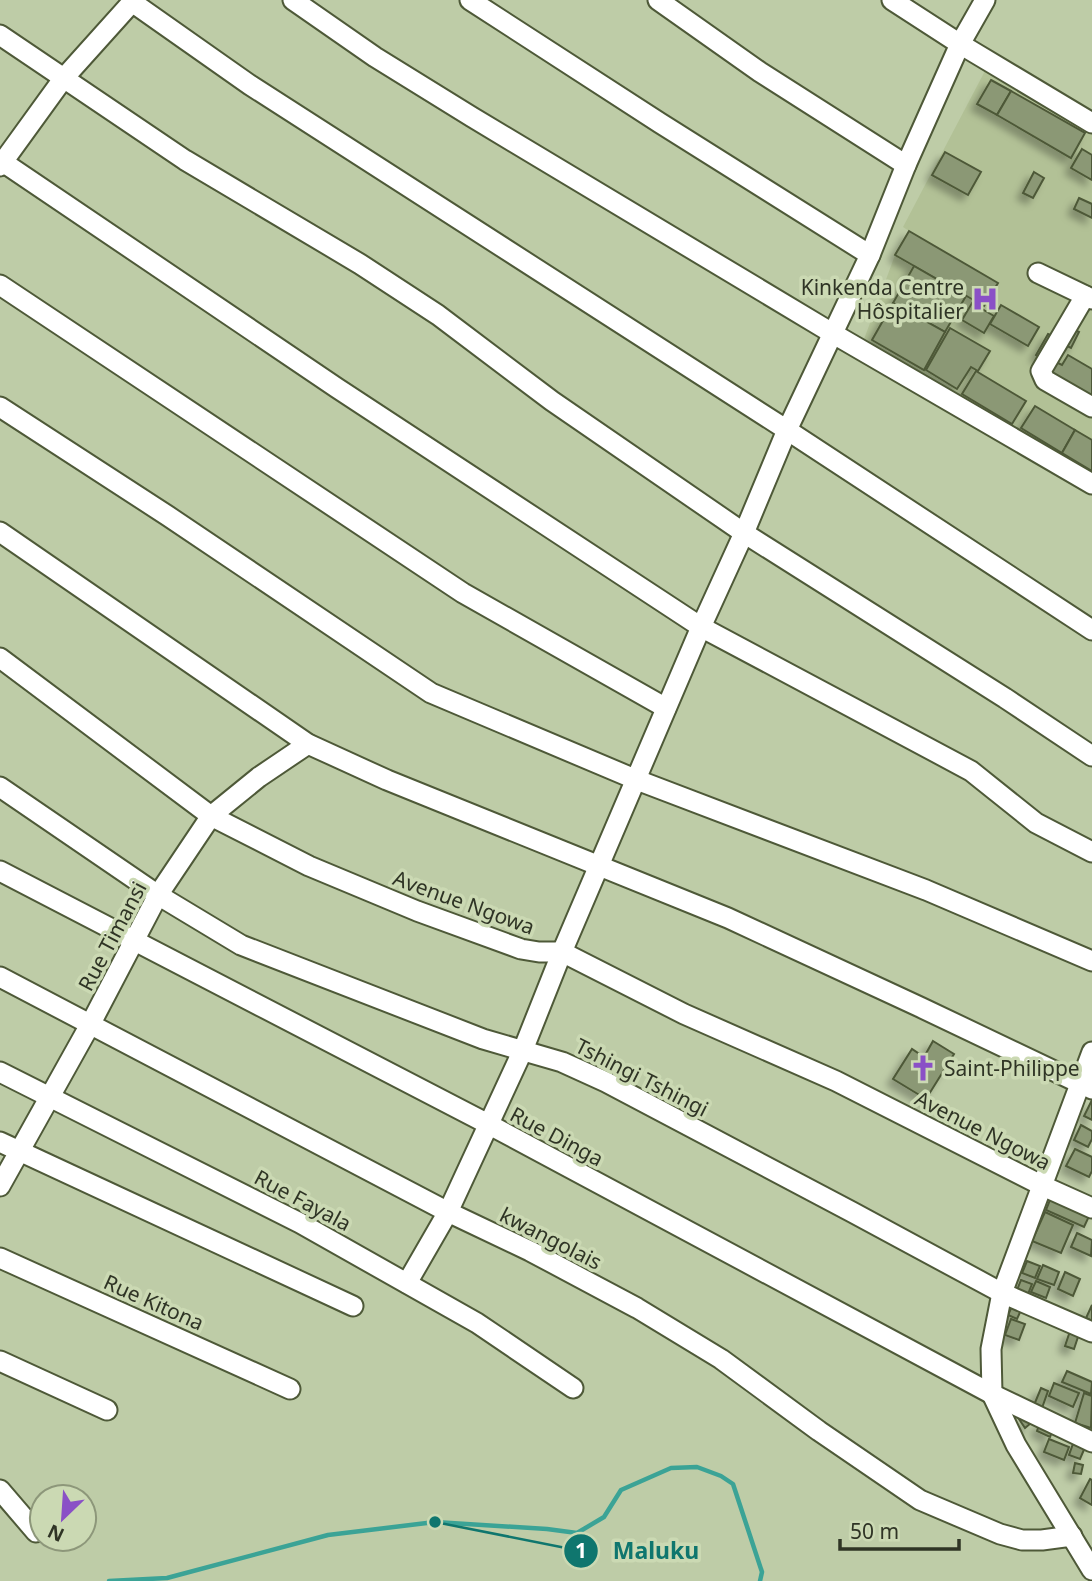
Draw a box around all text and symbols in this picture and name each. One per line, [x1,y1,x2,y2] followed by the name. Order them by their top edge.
[801,273,964,325] place label: Kinkenda Centre Hôspitalier
[970,284,1000,314] hospital icon: Kinkenda Centre Hôspitalier
[389,863,539,941] street label: Avenue Ngowa
[71,876,153,996] street label: Rue Timansi
[571,1031,713,1123] street label: Tshingi Tshingi
[908,1053,938,1083] church icon: Saint-Philippe
[944,1054,1080,1082] place label: Saint-Philippe
[910,1084,1056,1176] street label: Avenue Ngowa
[506,1100,608,1172] street label: Rue Dinga
[250,1163,356,1237] street label: Rue Fayala
[495,1200,607,1276] street label: kwangolais
[100,1267,208,1337] street label: Rue Kitona
[28,1483,98,1553] north arrow
[840,1508,959,1552] scale bar
[850,1517,899,1545] text: 50 m
[43,1518,68,1548] text: N
[564,1529,713,1573] callout: Maluku
[613,1534,699,1566] text: Maluku
[575,1536,587,1564] text: 1

